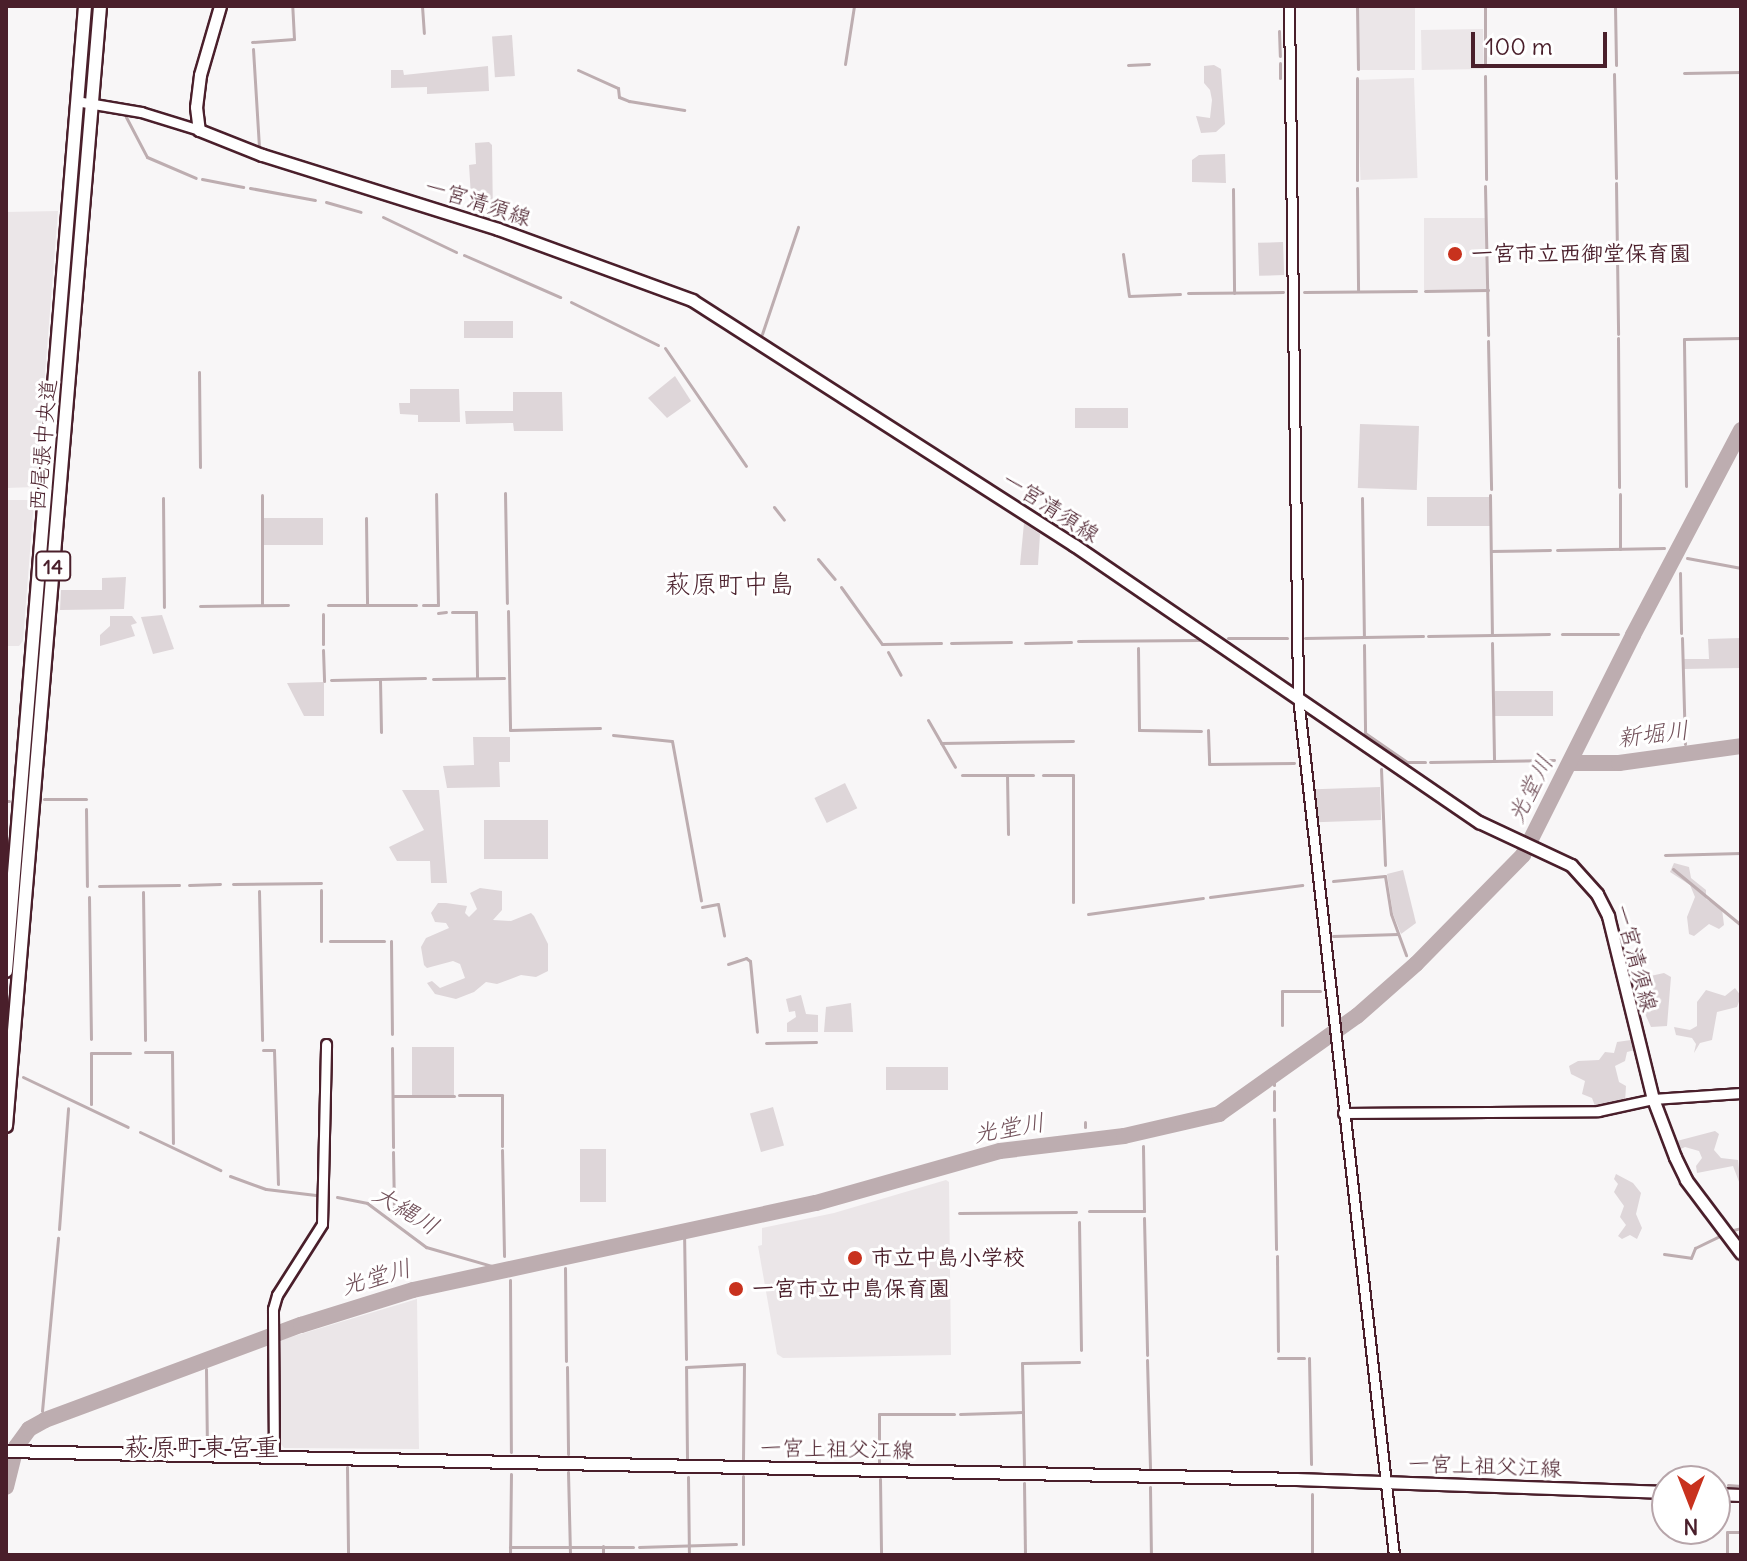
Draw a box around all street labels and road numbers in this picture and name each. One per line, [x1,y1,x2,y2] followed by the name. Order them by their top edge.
[422,172,534,232] street label: 一宮清須線
[24,378,62,512] street label: 西尾張中央道
[998,466,1104,548] street label: 一宮清須線
[35,550,71,582] road number: 14
[1609,901,1663,1015] street label: 一宮清須線
[760,1434,914,1464] street label: 一宮上祖父江線
[1408,1450,1562,1482] street label: 一宮上祖父江線

